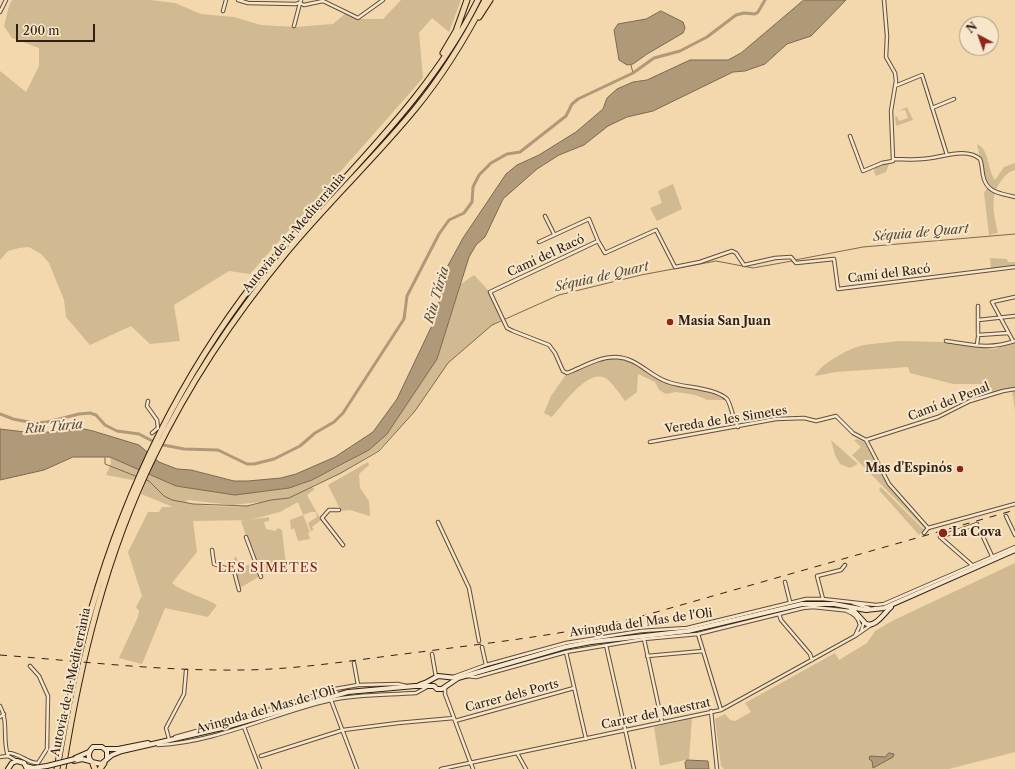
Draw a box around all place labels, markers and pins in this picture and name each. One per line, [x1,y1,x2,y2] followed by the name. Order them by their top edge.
[678,315,771,329] place label: Masía San Juan
[665,317,675,327] marker: Masía San Juan
[865,462,952,476] place label: Mas d'Espinós
[955,464,965,474] marker: Mas d'Espinós
[952,526,1001,540] place label: La Cova
[937,527,949,539] marker: La Cova

